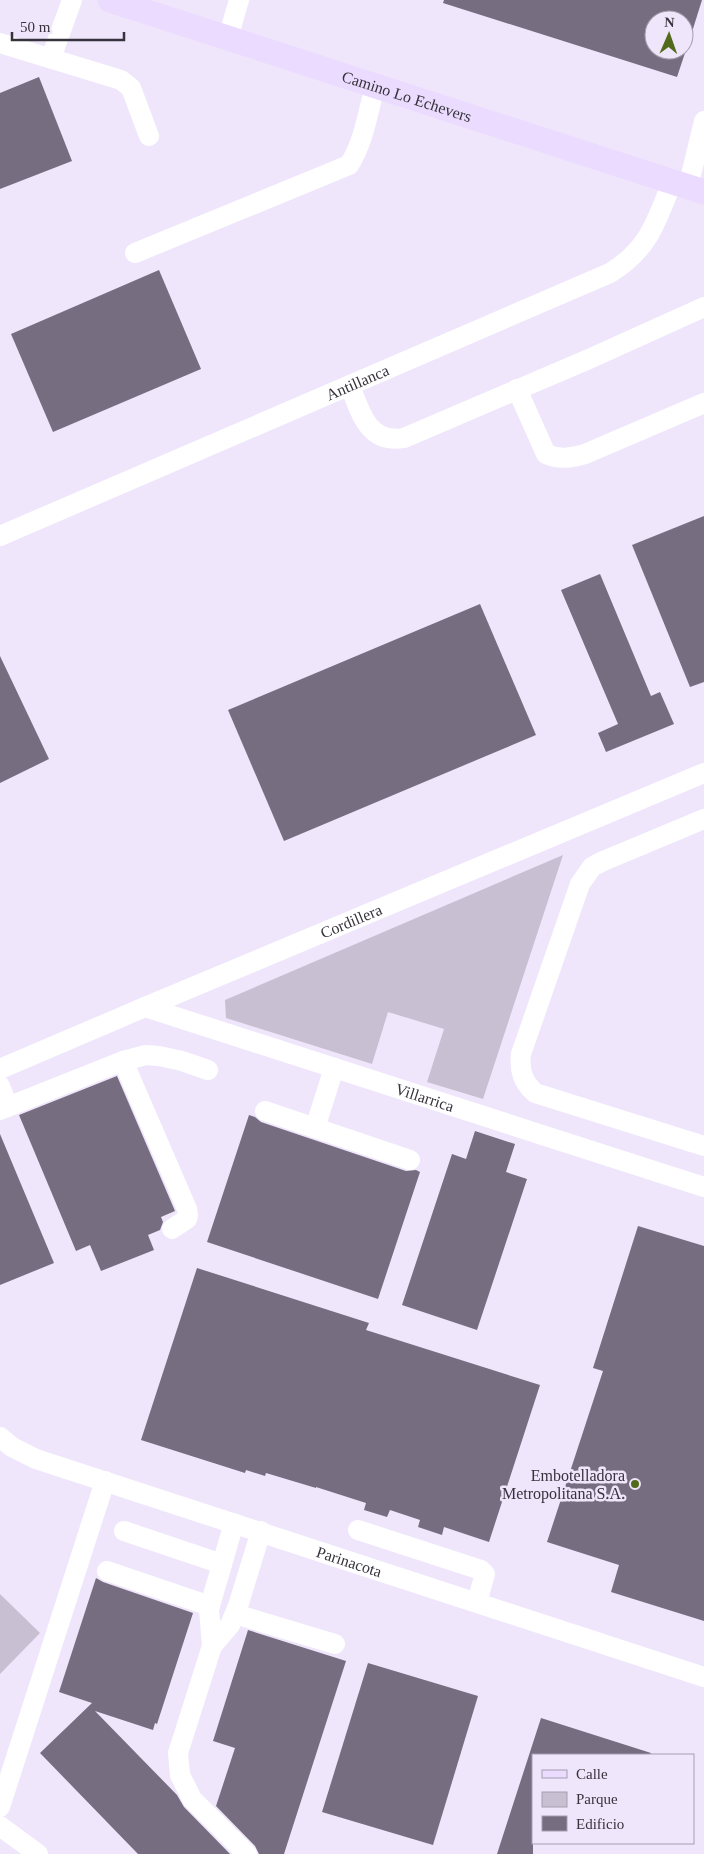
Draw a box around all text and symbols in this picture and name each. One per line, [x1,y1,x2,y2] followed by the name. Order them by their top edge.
[12,10,125,42] scale bar
[644,10,694,60] north arrow
[664,15,675,30] text: N
[20,19,51,35] text: 50 m
[340,67,474,125] street label: Camino Lo Echevers
[323,361,391,403] street label: Antillanca
[318,900,384,941] street label: Cordillera
[394,1080,456,1114] street label: Villarrica
[502,1467,625,1503] place label: Embotelladora Metropolitana S.A.
[629,1478,641,1490] marker: Embotelladora Metropolitana S.A.
[315,1543,384,1580] street label: Parinacota
[532,1754,694,1844] legend
[576,1766,608,1782] text: Calle
[576,1791,618,1807] text: Parque
[576,1816,624,1832] text: Edificio

